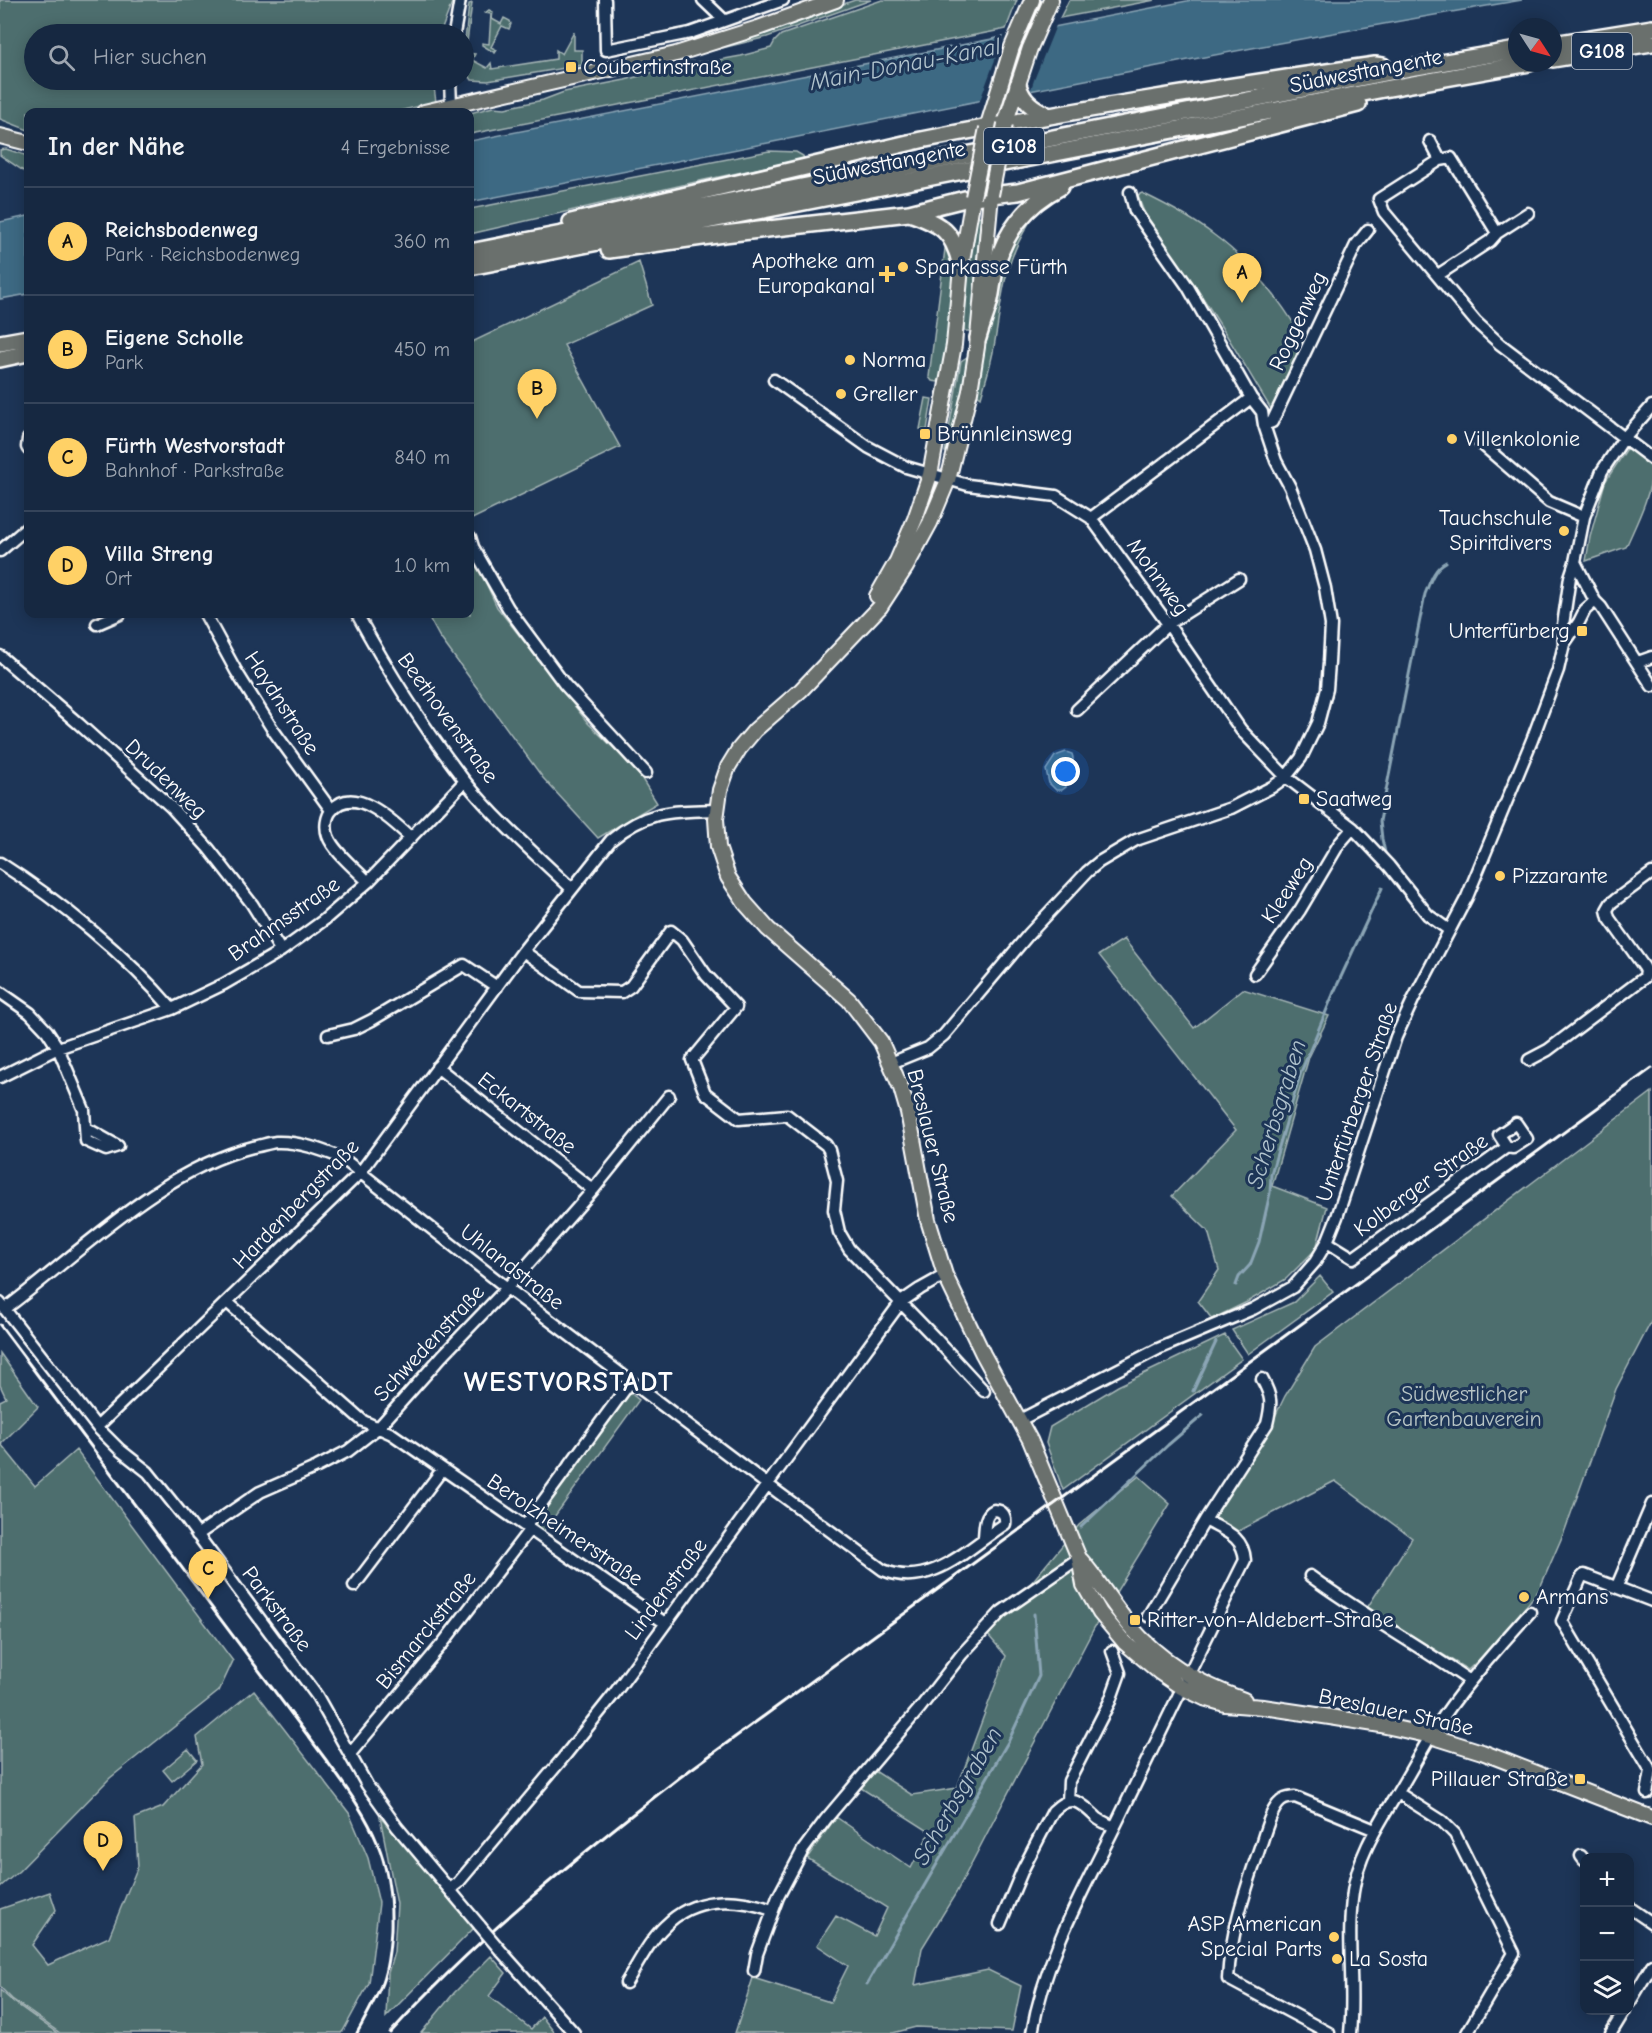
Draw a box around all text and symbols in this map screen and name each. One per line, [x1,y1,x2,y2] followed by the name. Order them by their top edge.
[1508,18,1562,72] north arrow
[24,24,474,90] search box
[806,32,1003,96] water label: Main-Donau-Kanal
[1572,33,1632,69] road number: G108
[45,41,78,74] icon: search
[1287,43,1445,99] street label: Südwesttangente
[93,44,207,70] text: Hier suchen
[583,54,732,80] place label: Coubertinstraße
[564,60,578,74] marker: Coubertinstraße
[984,128,1044,164] road number: G108
[48,132,185,162] text: In der Nähe
[810,135,968,191] street label: Südwesttangente
[341,136,450,159] text: 4 Ergebnisse
[105,217,259,243] text: Reichsbodenweg
[62,230,73,253] text: A
[394,230,450,253] text: 360 m
[105,243,300,266] text: Park · Reichsbodenweg
[752,248,875,299] place label: Apotheke am Europakanal
[915,254,1068,280] place label: Sparkasse Fürth
[1222,254,1262,303] pin: A
[896,260,910,274] marker: Sparkasse Fürth
[880,267,894,281] marker: Apotheke am Europakanal
[1264,267,1332,375] street label: Roggenweg
[105,325,243,351] text: Eigene Scholle
[61,338,74,361] text: B
[394,338,450,361] text: 450 m
[862,347,926,373] place label: Norma
[105,351,143,374] text: Park
[843,353,857,367] marker: Norma
[518,370,556,419] pin: B
[853,381,918,407] place label: Greller
[834,387,848,401] marker: Greller
[937,421,1073,447] place label: Brünnleinsweg
[1464,426,1580,452] place label: Villenkolonie
[918,427,932,441] marker: Brünnleinsweg
[1445,432,1459,446] marker: Villenkolonie
[105,433,285,459] text: Fürth Westvorstadt
[61,446,74,469] text: C
[395,446,450,469] text: 840 m
[105,459,284,482] text: Bahnhof · Parkstraße
[1439,505,1552,556] place label: Tauchschule Spiritdivers
[1557,524,1571,538] marker: Tauchschule Spiritdivers
[1121,533,1195,621] street label: Mohnweg
[105,541,214,567] text: Villa Streng
[61,554,74,577] text: D
[394,554,450,577] text: 1.0 km
[105,567,132,590] text: Ort
[1449,618,1570,644] place label: Unterfürberg
[1575,624,1589,638] marker: Unterfürberg
[239,646,325,760] street label: Haydnstraße
[392,648,504,788] street label: Beethovenstraße
[120,733,212,825] street label: Drudenweg
[1051,757,1080,786] your location
[1316,786,1393,812] place label: Saatweg
[1297,792,1311,806] marker: Saatweg
[1256,852,1318,928] street label: Kleeweg
[1512,863,1608,889] place label: Pizzarante
[1493,869,1507,883] marker: Pizzarante
[223,871,345,967] street label: Brahmsstraße
[1311,999,1403,1205] street label: Unterfürberger Straße
[1240,1036,1312,1192] water label: Scherbsgraben
[472,1066,582,1160] street label: Eckartstraße
[901,1067,965,1225] street label: Breslauer Straße
[1349,1128,1493,1242] street label: Kolberger Straße
[227,1134,365,1274] street label: Hardenbergstraße
[455,1218,569,1316] street label: Uhlandstraße
[368,1279,490,1407] street label: Schwedenstraße
[464,1366,674,1398] district label: WESTVORSTADT
[1386,1381,1542,1432] park label: Südwestlicher Gartenbauverein
[482,1468,648,1592] street label: Berolzheimerstraße
[619,1533,713,1645] street label: Lindenstraße
[188,1550,228,1599] pin: C
[237,1561,317,1657] street label: Parkstraße
[370,1566,482,1694] street label: Bismarckstraße
[1536,1584,1608,1610] place label: Armans
[1517,1590,1531,1604] marker: Armans
[1147,1607,1394,1633] place label: Ritter-von-Aldebert-Straße
[1128,1613,1142,1627] marker: Ritter-von-Aldebert-Straße
[1316,1683,1476,1741] street label: Breslauer Straße
[906,1722,1008,1870] water label: Scherbsgraben
[1431,1766,1568,1792] place label: Pillauer Straße
[1573,1772,1587,1786] marker: Pillauer Straße
[84,1822,122,1871] pin: D
[1580,1853,1634,2015] map controls
[1580,1853,1634,1907] button: +
[1580,1907,1634,1961] button: −
[1188,1911,1322,1962] place label: ASP American Special Parts
[1327,1930,1341,1944] marker: ASP American Special Parts
[1349,1946,1428,1972] place label: La Sosta
[1330,1952,1344,1966] marker: La Sosta
[1580,1961,1634,2015] button: layers

